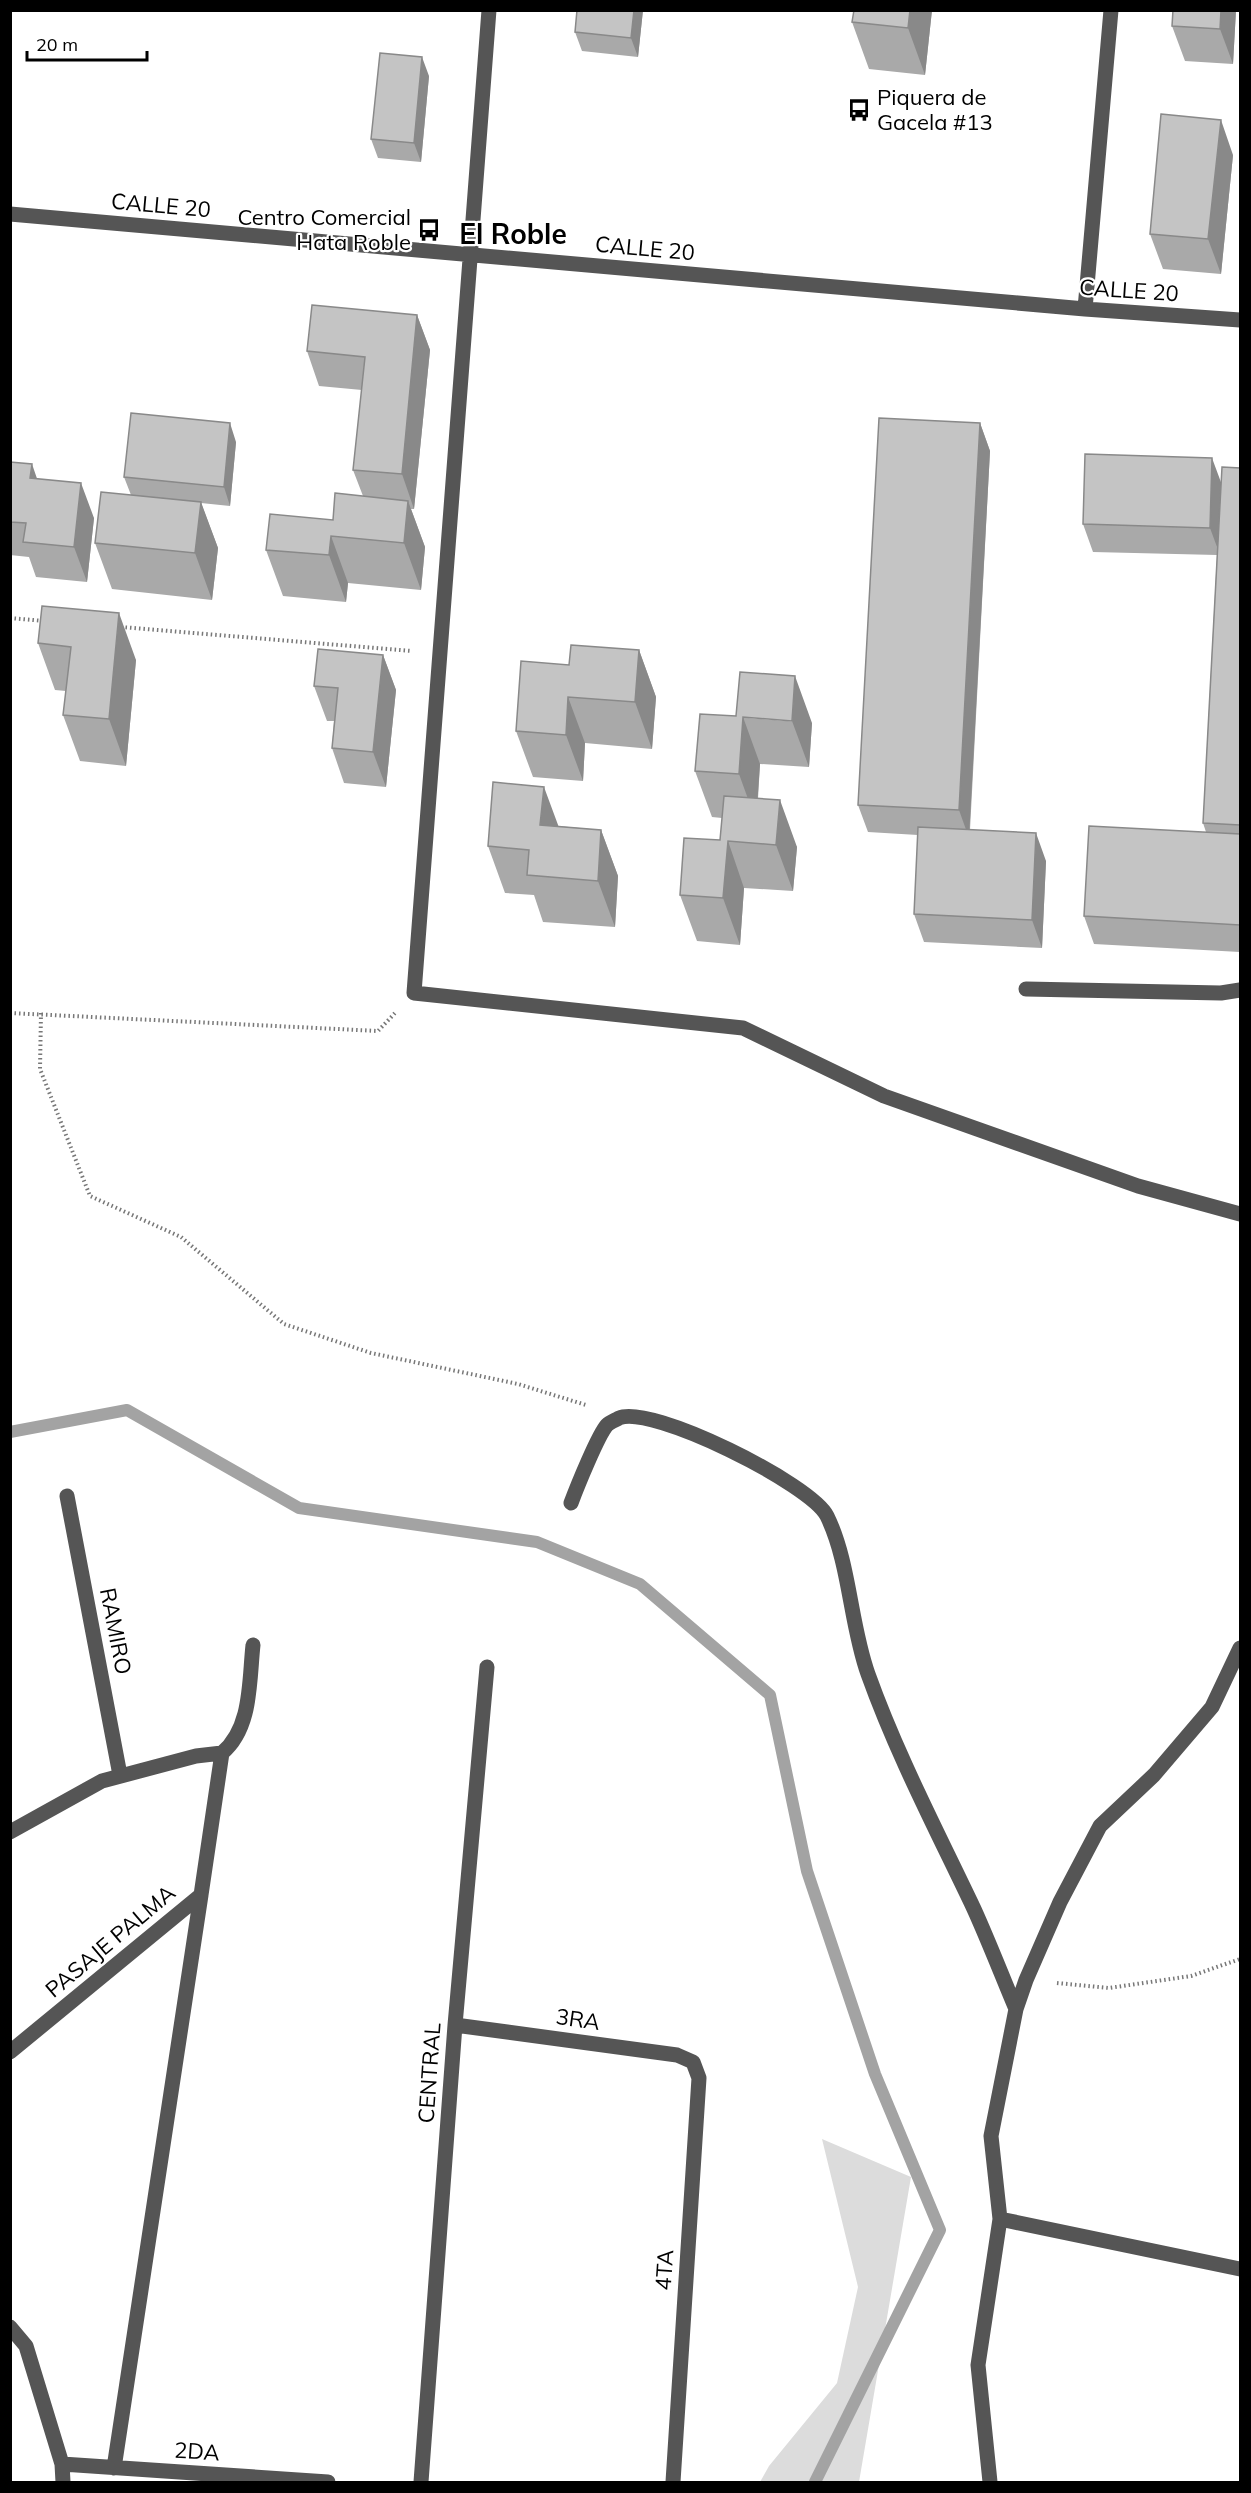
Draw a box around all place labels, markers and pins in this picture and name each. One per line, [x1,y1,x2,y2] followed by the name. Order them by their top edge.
[877,83,993,136] place label: Piquera de Gacela #13
[846,97,872,123] bus stop icon: Piquera de Gacela #13
[237,203,411,256] place label: Centro Comercial Hata Roble
[416,217,442,243] bus stop icon: Centro Comercial Hata Roble

